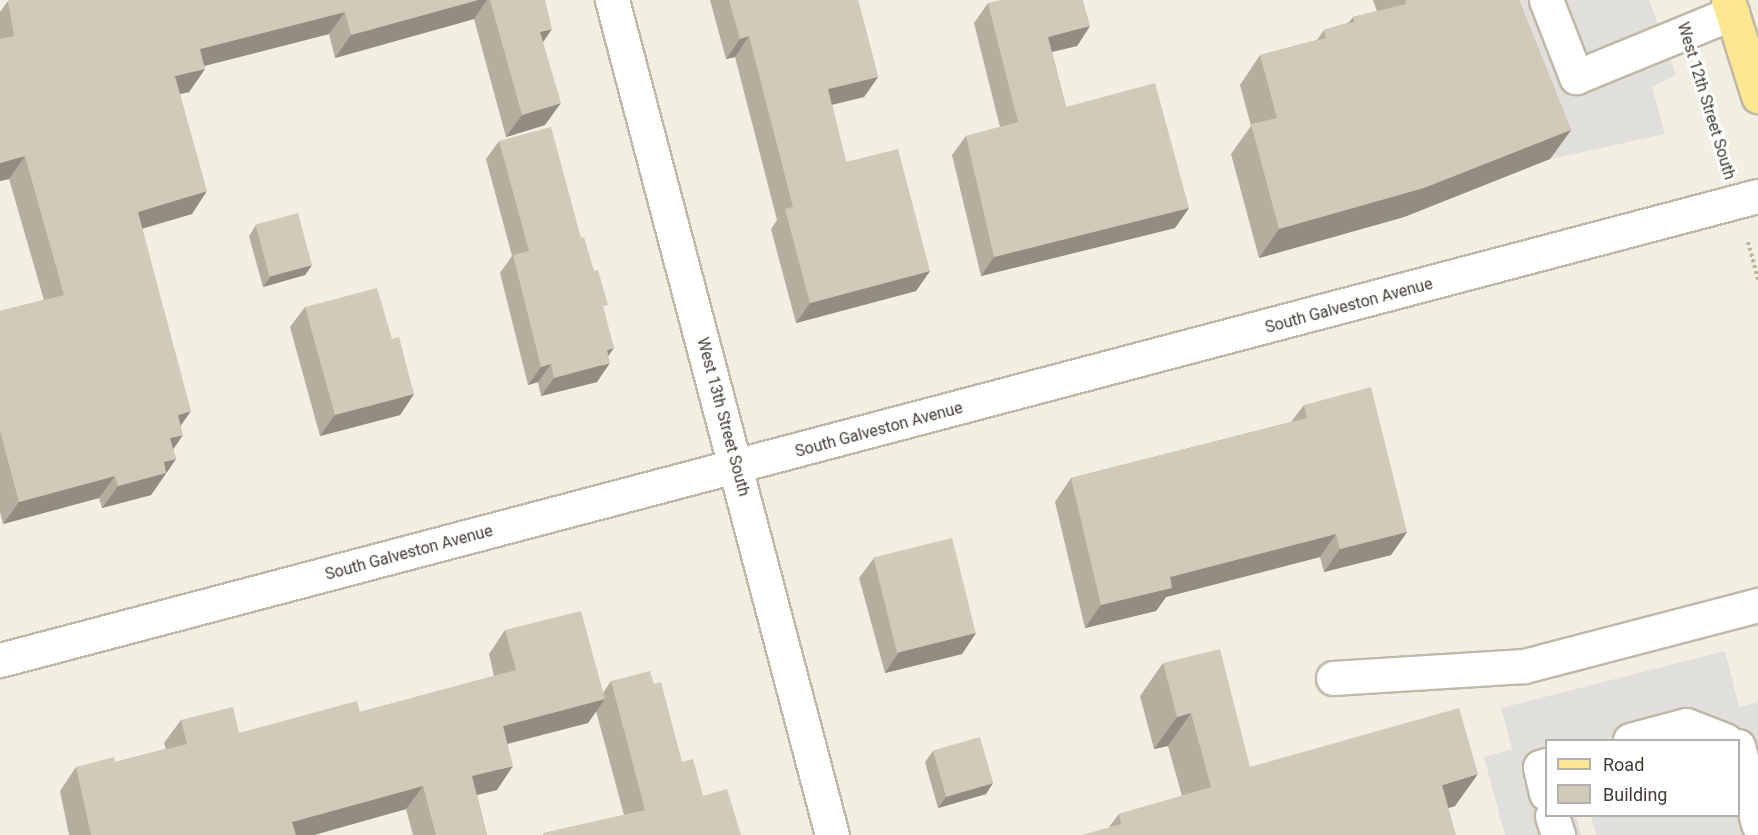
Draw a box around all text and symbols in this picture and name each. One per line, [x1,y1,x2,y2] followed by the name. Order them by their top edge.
[1673,20,1739,182] street label: West 12th Street South
[1263,274,1435,338] street label: South Galveston Avenue
[693,336,753,498] street label: West 13th Street South
[793,398,965,462] street label: South Galveston Avenue
[323,521,495,585] street label: South Galveston Avenue
[1545,739,1740,817] legend
[1603,754,1644,775] text: Road
[1603,784,1667,805] text: Building

